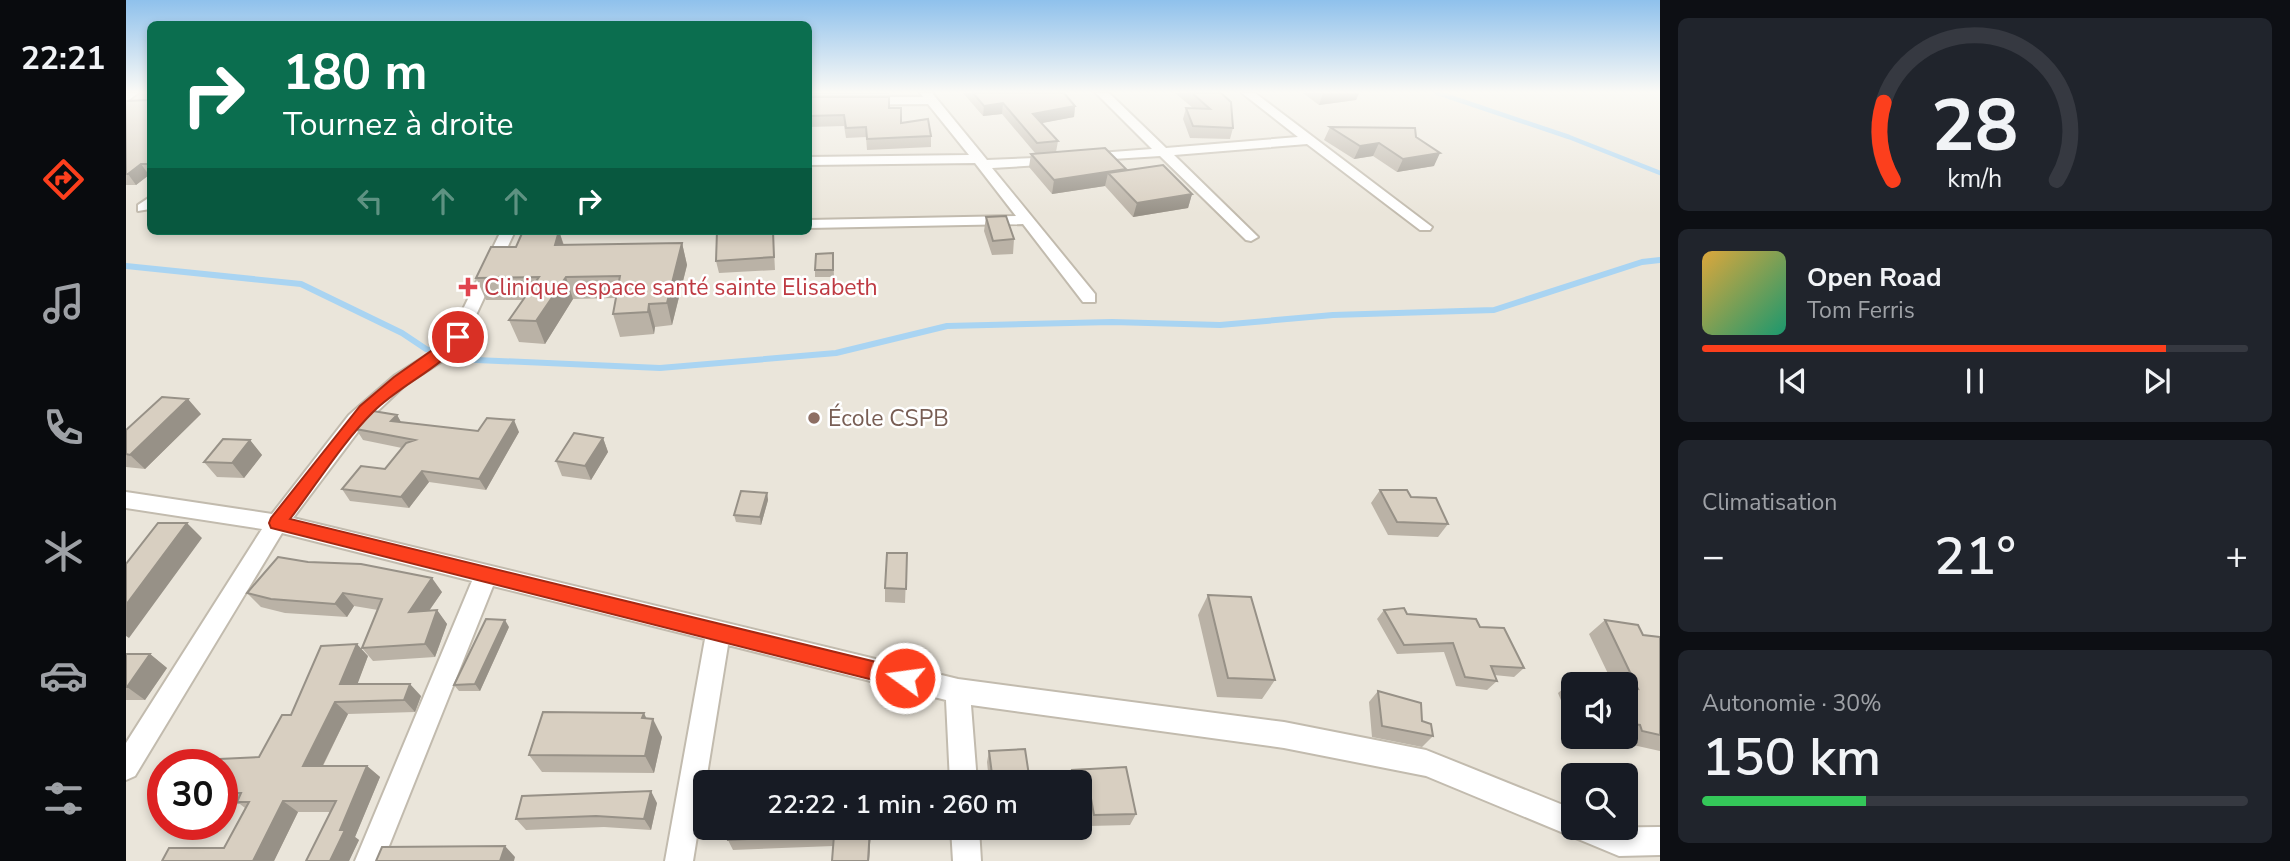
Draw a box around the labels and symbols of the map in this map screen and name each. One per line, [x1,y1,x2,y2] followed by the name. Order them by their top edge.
[484,272,878,303] place label: Clinique espace santé sainte Elisabeth
[458,277,478,297] marker: Clinique espace santé sainte Elisabeth
[428,307,488,367] pin
[828,403,949,434] place label: École CSPB
[806,410,822,426] marker: École CSPB
[868,641,942,715] position arrow
[147,749,238,840] speed limit sign: 30

